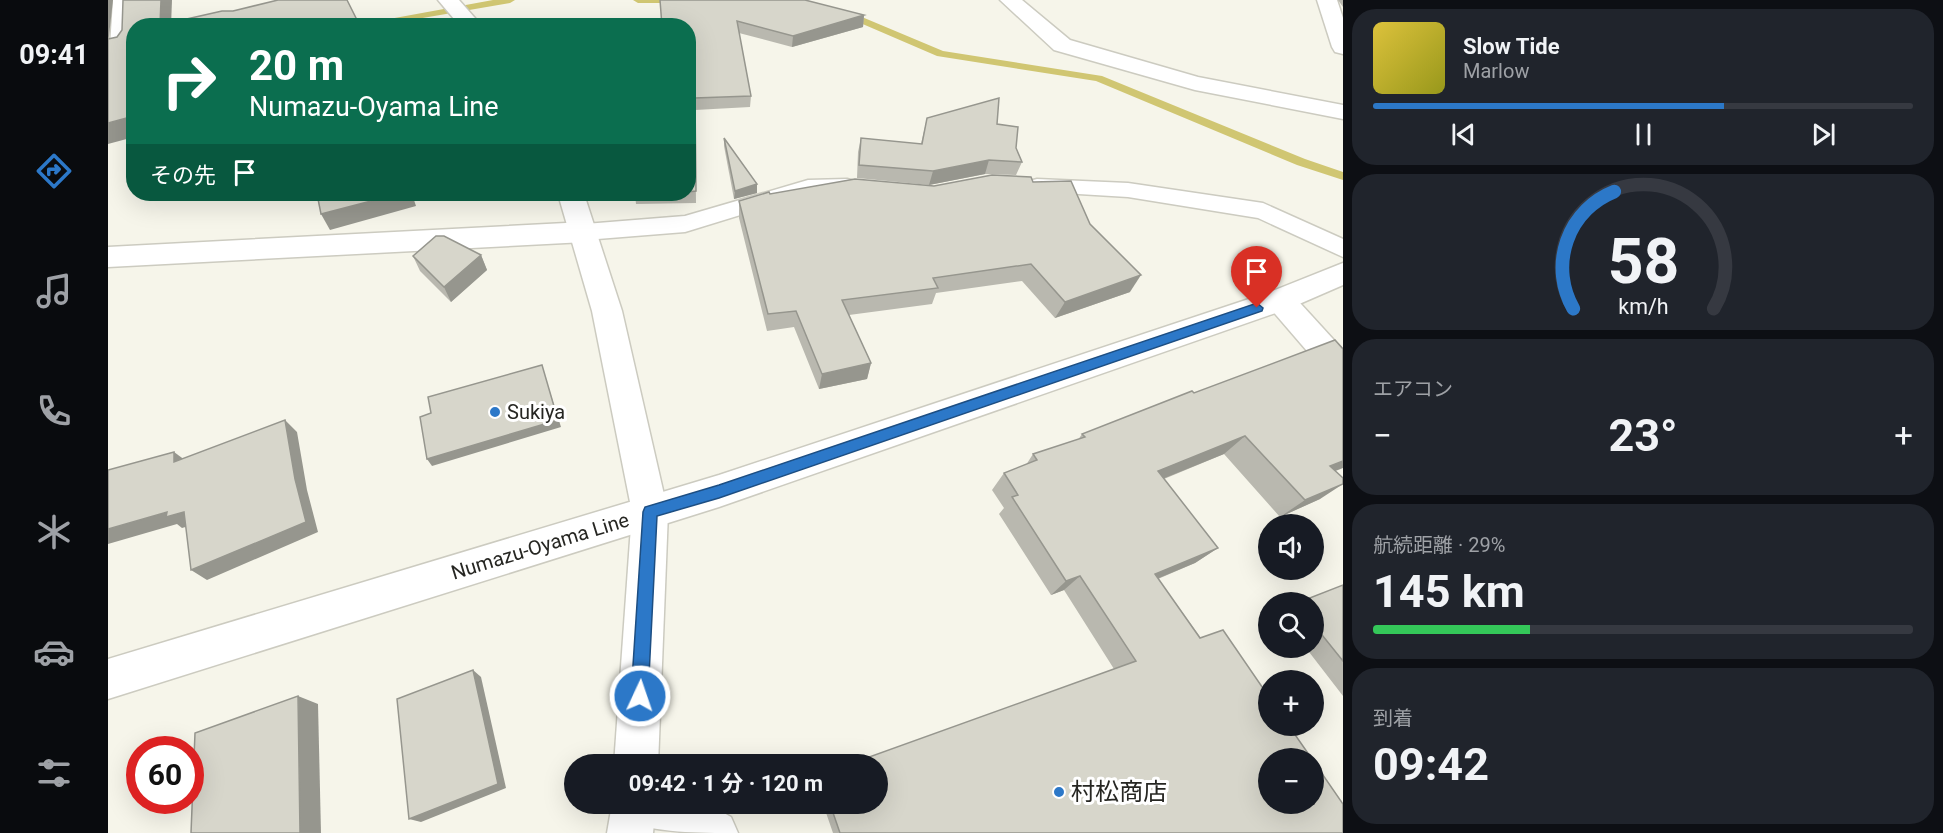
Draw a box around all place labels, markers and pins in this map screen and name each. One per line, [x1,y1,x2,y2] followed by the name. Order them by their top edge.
[1231,246,1282,308] pin
[507,400,565,424] place label: Sukiya
[488,405,502,419] marker: Sukiya
[1071,778,1167,806] place label: 村松商店
[1052,785,1066,799] marker: 村松商店

